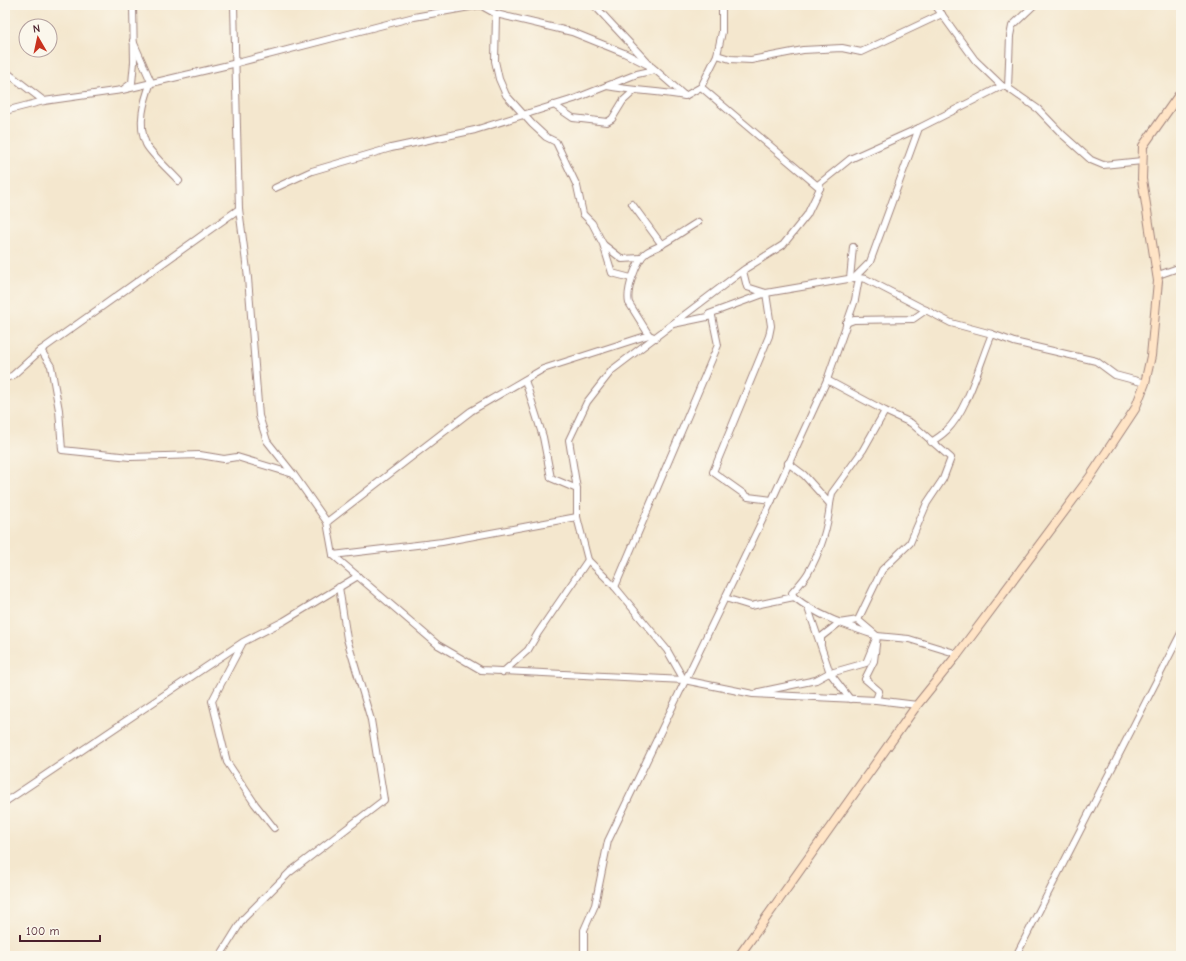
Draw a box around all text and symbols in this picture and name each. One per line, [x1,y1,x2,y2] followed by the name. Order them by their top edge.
[18,18,58,58] north arrow
[32,22,41,36] text: N
[20,917,100,943] scale bar
[26,924,59,938] text: 100 m

